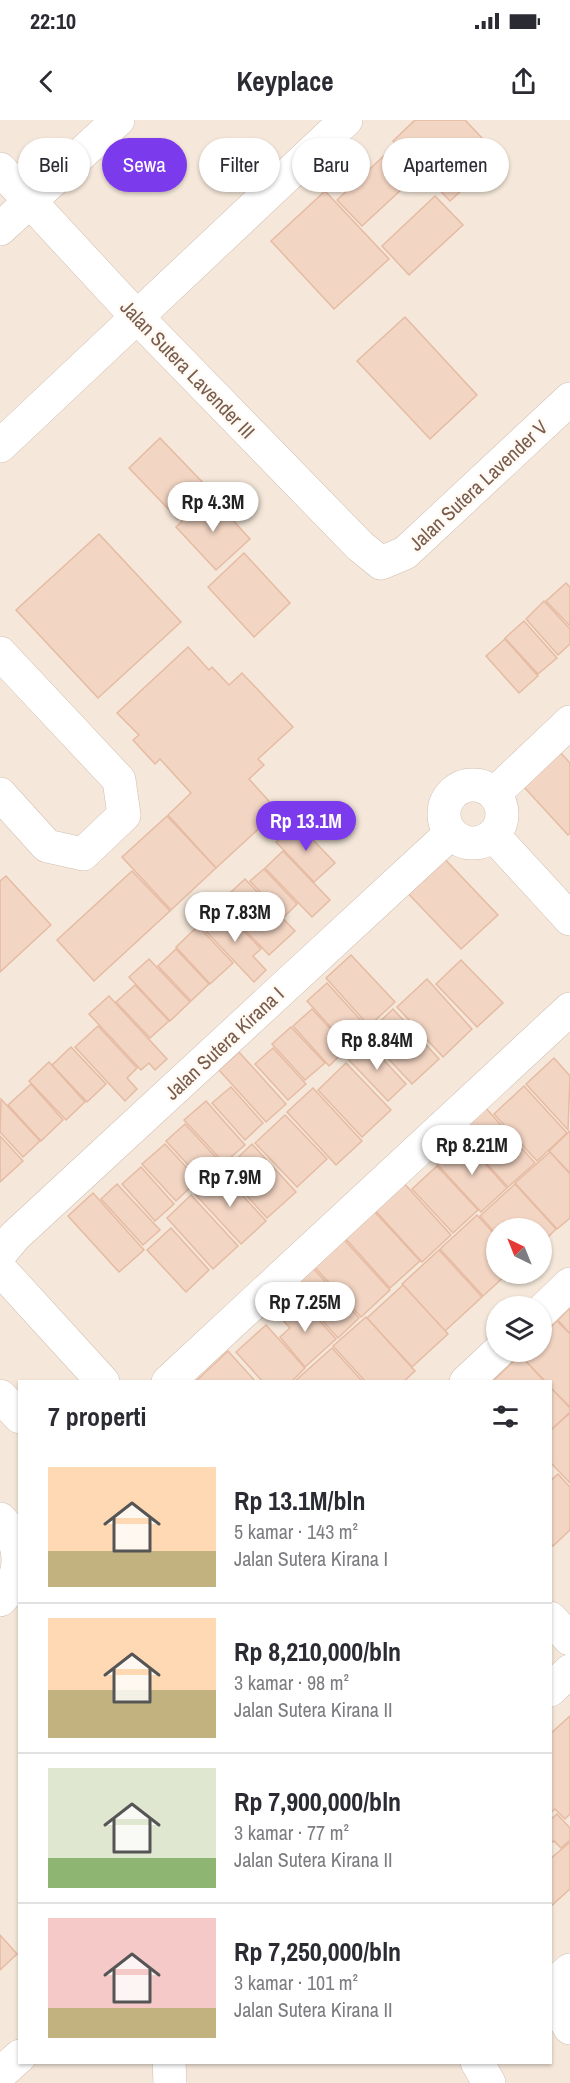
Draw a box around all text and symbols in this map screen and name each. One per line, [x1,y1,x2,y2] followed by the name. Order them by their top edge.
[30,6,76,36] text: 22:10
[236,63,334,99] text: Keyplace
[30,65,63,98] icon: back
[507,65,540,98] icon: share
[18,138,90,192] chip: Beli
[102,138,187,192] chip: Sewa
[199,138,280,192] chip: Filter
[292,138,370,192] chip: Baru
[382,138,509,192] chip: Apartemen
[115,294,261,444] street label: Jalan Sutera Lavender III
[403,414,553,556] street label: Jalan Sutera Lavender V
[158,482,268,533] pin: Rp 4.3M
[182,488,244,515] text: Rp 4.3M
[244,801,368,852] pin: Rp 13.1M
[270,807,342,834] text: Rp 13.1M
[173,892,297,943] pin: Rp 7.83M
[199,898,271,925] text: Rp 7.83M
[158,981,290,1105] street label: Jalan Sutera Kirana I
[315,1020,439,1071] pin: Rp 8.84M
[341,1026,413,1053] text: Rp 8.84M
[410,1125,534,1176] pin: Rp 8.21M
[436,1131,508,1158] text: Rp 8.21M
[175,1157,285,1208] pin: Rp 7.9M
[199,1163,261,1190] text: Rp 7.9M
[486,1218,552,1284] north arrow
[486,1218,552,1362] map controls
[243,1282,367,1333] pin: Rp 7.25M
[269,1288,341,1315] text: Rp 7.25M
[486,1296,552,1362] button: layers
[48,1399,146,1434] text: 7 properti
[489,1400,522,1433] icon: filters
[234,1483,366,1518] text: Rp 13.1M/bln
[96,1491,168,1563] icon: home
[234,1518,358,1545] text: 5 kamar · 143 m²
[234,1545,388,1572] text: Jalan Sutera Kirana I
[234,1634,401,1669] text: Rp 8,210,000/bln
[96,1642,168,1714] icon: home
[234,1669,349,1696] text: 3 kamar · 98 m²
[234,1696,393,1723] text: Jalan Sutera Kirana II
[234,1784,401,1819] text: Rp 7,900,000/bln
[96,1792,168,1864] icon: home
[234,1819,349,1846] text: 3 kamar · 77 m²
[234,1846,393,1873] text: Jalan Sutera Kirana II
[234,1934,401,1969] text: Rp 7,250,000/bln
[96,1942,168,2014] icon: home
[234,1969,358,1996] text: 3 kamar · 101 m²
[234,1996,393,2023] text: Jalan Sutera Kirana II

